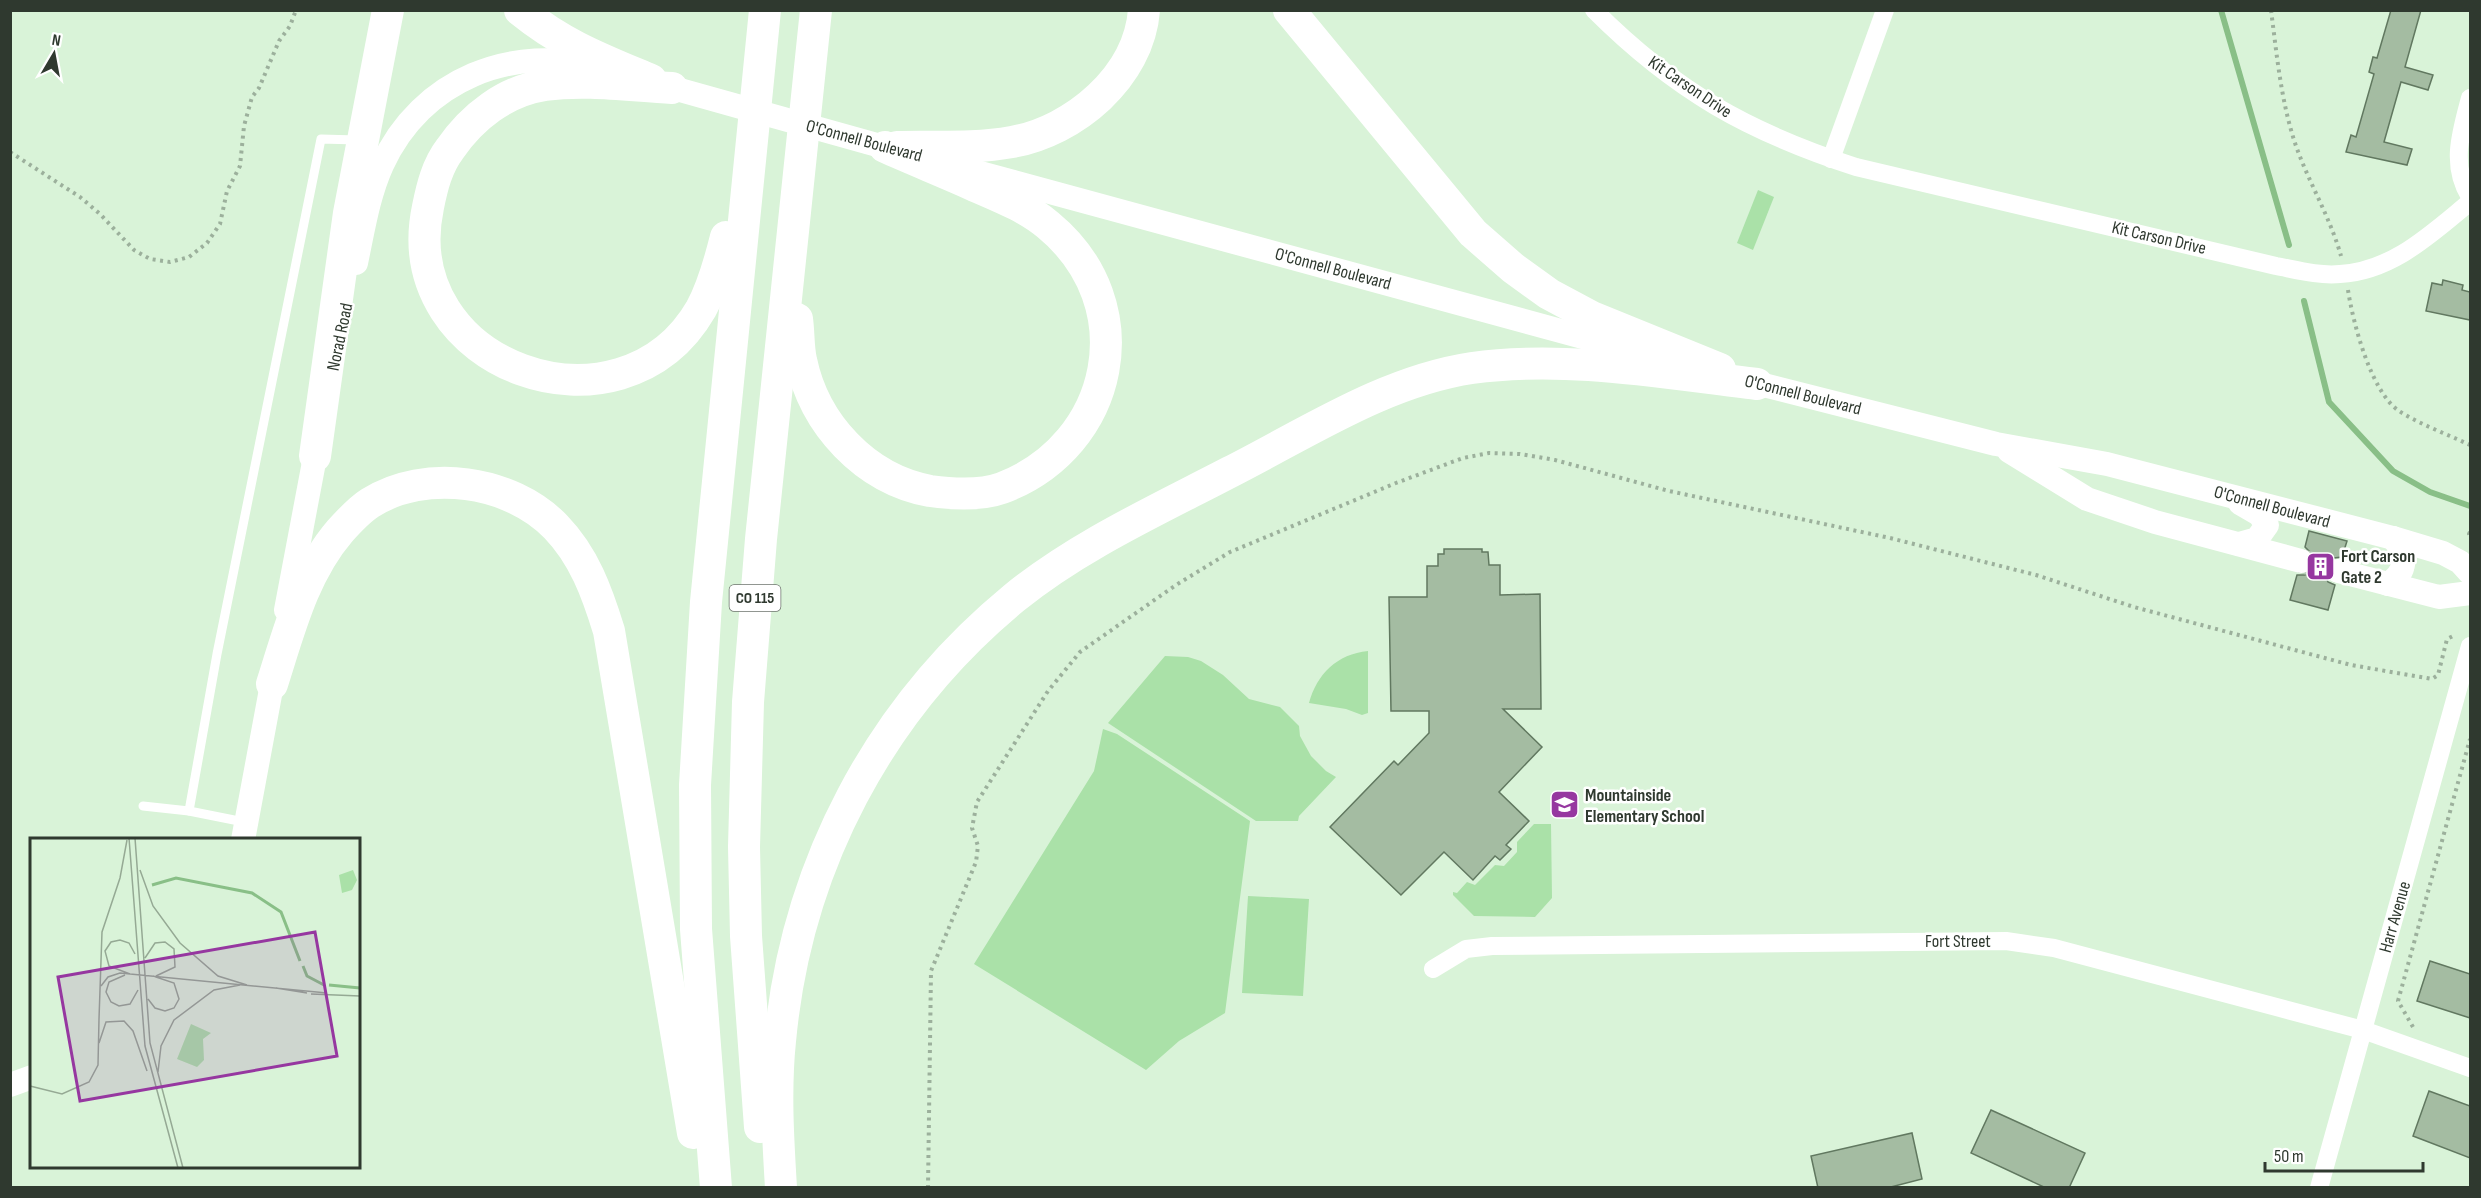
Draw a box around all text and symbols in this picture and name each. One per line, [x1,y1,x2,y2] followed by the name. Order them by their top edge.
[24,24,84,84] north arrow
[50,31,62,51] text: N
[1644,51,1736,123] street label: Kit Carson Drive
[804,115,924,167] street label: O'Connell Boulevard
[2110,217,2208,259] street label: Kit Carson Drive
[1273,243,1393,295] street label: O'Connell Boulevard
[323,301,357,373] street label: Norad Road
[1743,370,1863,420] street label: O'Connell Boulevard
[2212,481,2332,533] street label: O'Connell Boulevard
[2341,546,2415,588] place label: Fort Carson Gate 2
[2304,550,2336,582] building icon: Fort Carson Gate 2
[730,585,780,611] road number: CO 115
[1585,785,1704,827] place label: Mountainside Elementary School
[1548,789,1580,821] school or university icon: Mountainside Elementary School
[30,838,360,1168] inset map
[2375,879,2415,955] street label: Harr Avenue
[1925,931,1991,952] street label: Fort Street
[2265,1135,2422,1173] scale bar
[2274,1146,2304,1167] text: 50 m

